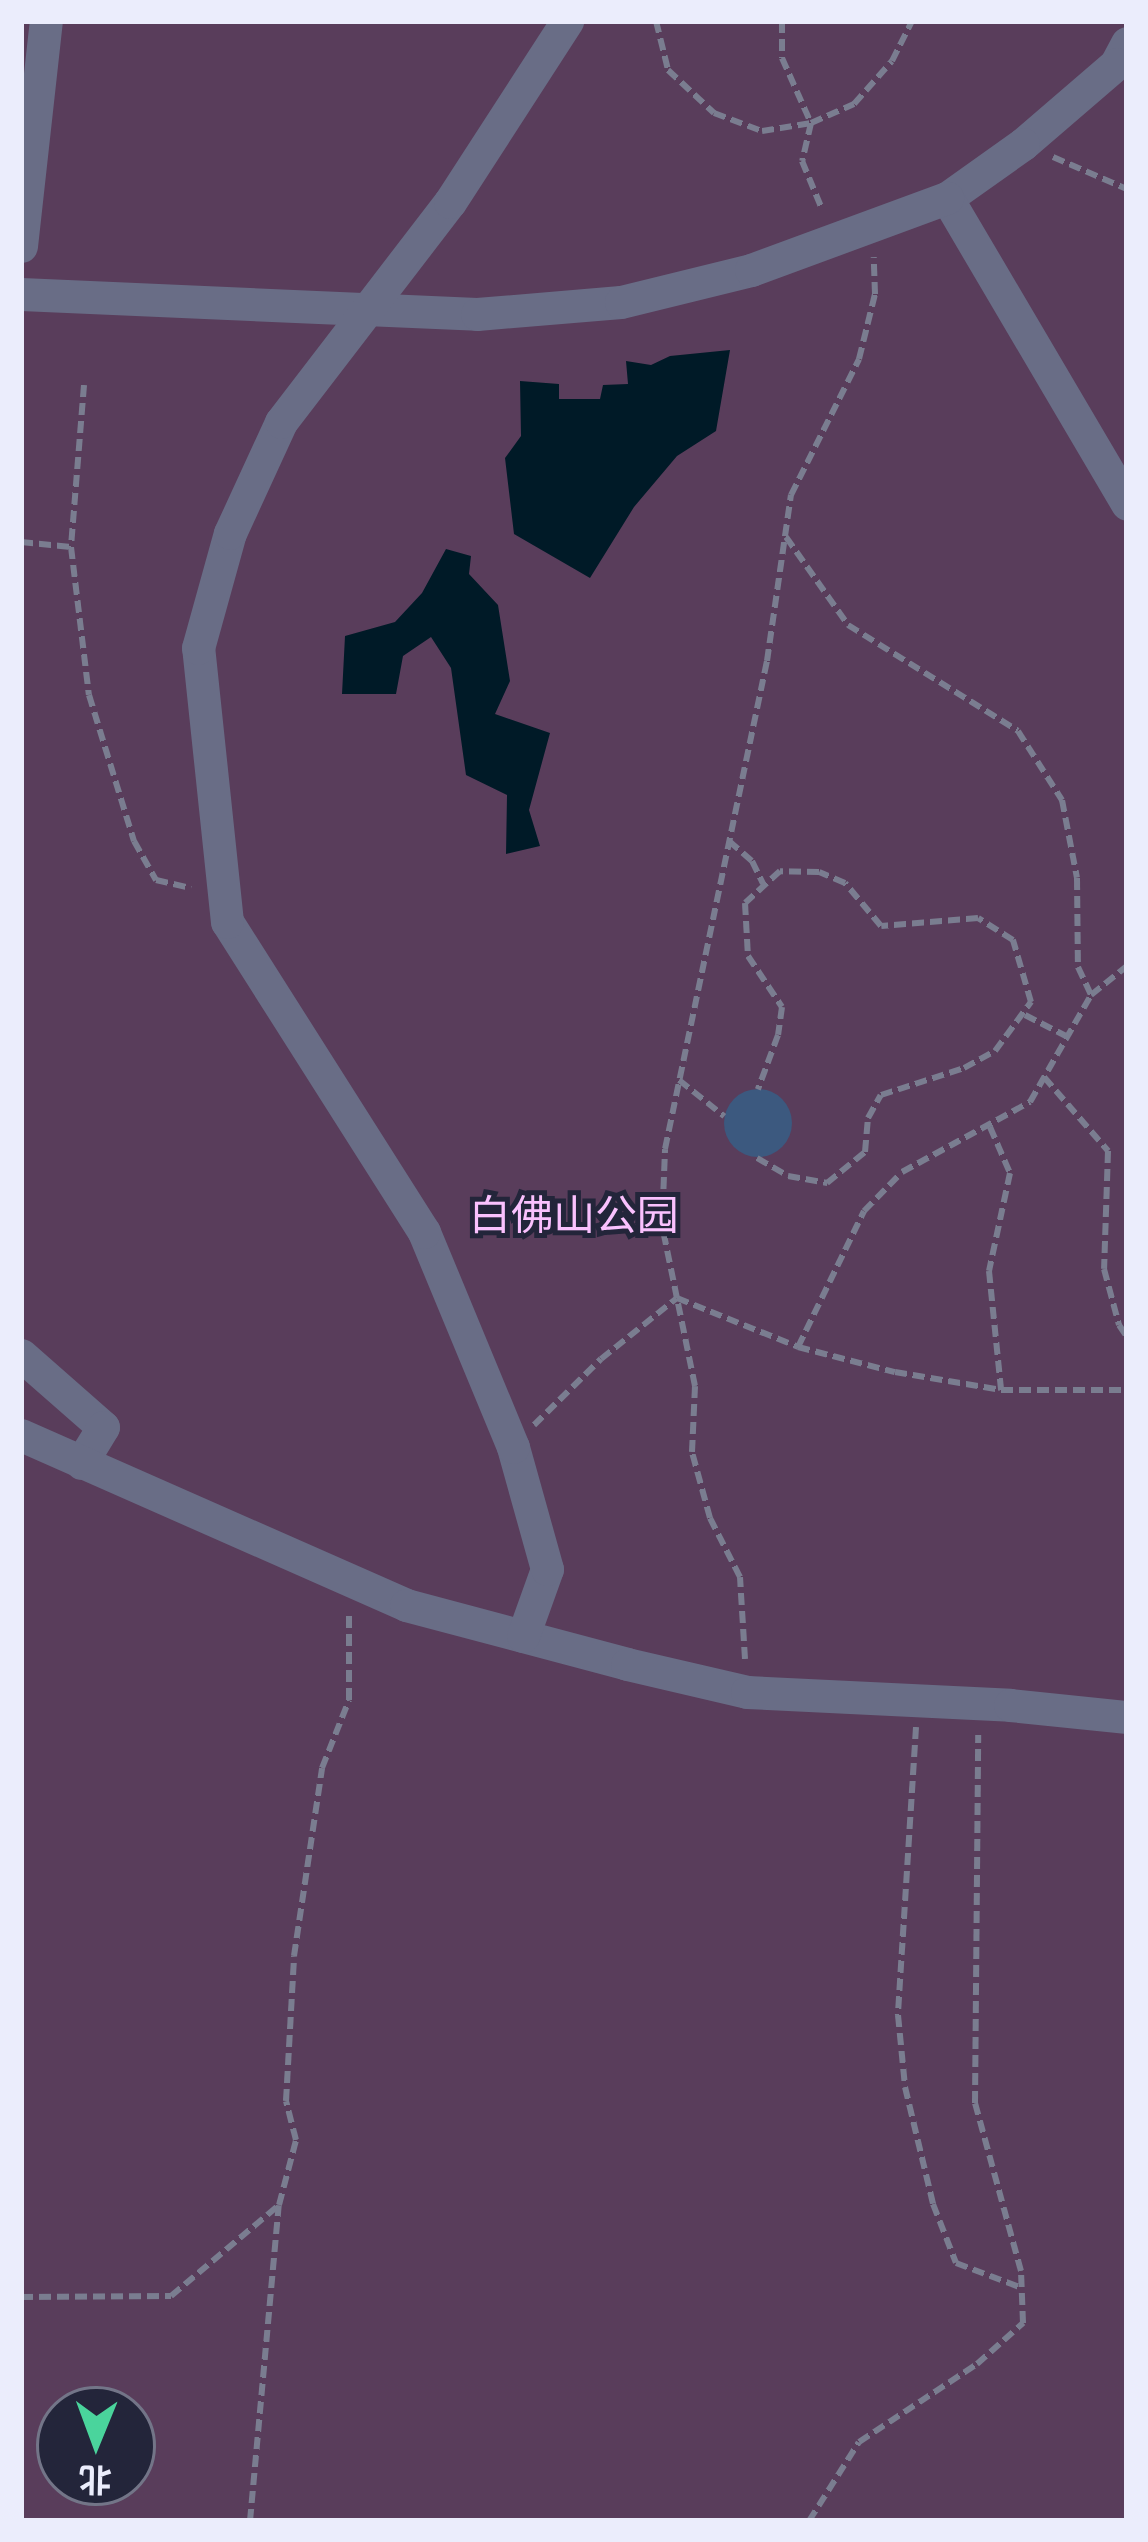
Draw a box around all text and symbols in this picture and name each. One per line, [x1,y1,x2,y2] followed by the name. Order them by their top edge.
[469,1191,679,1241] park label: 白佛山公园
[36,2386,156,2506] north arrow
[79,2460,112,2499] text: 北

